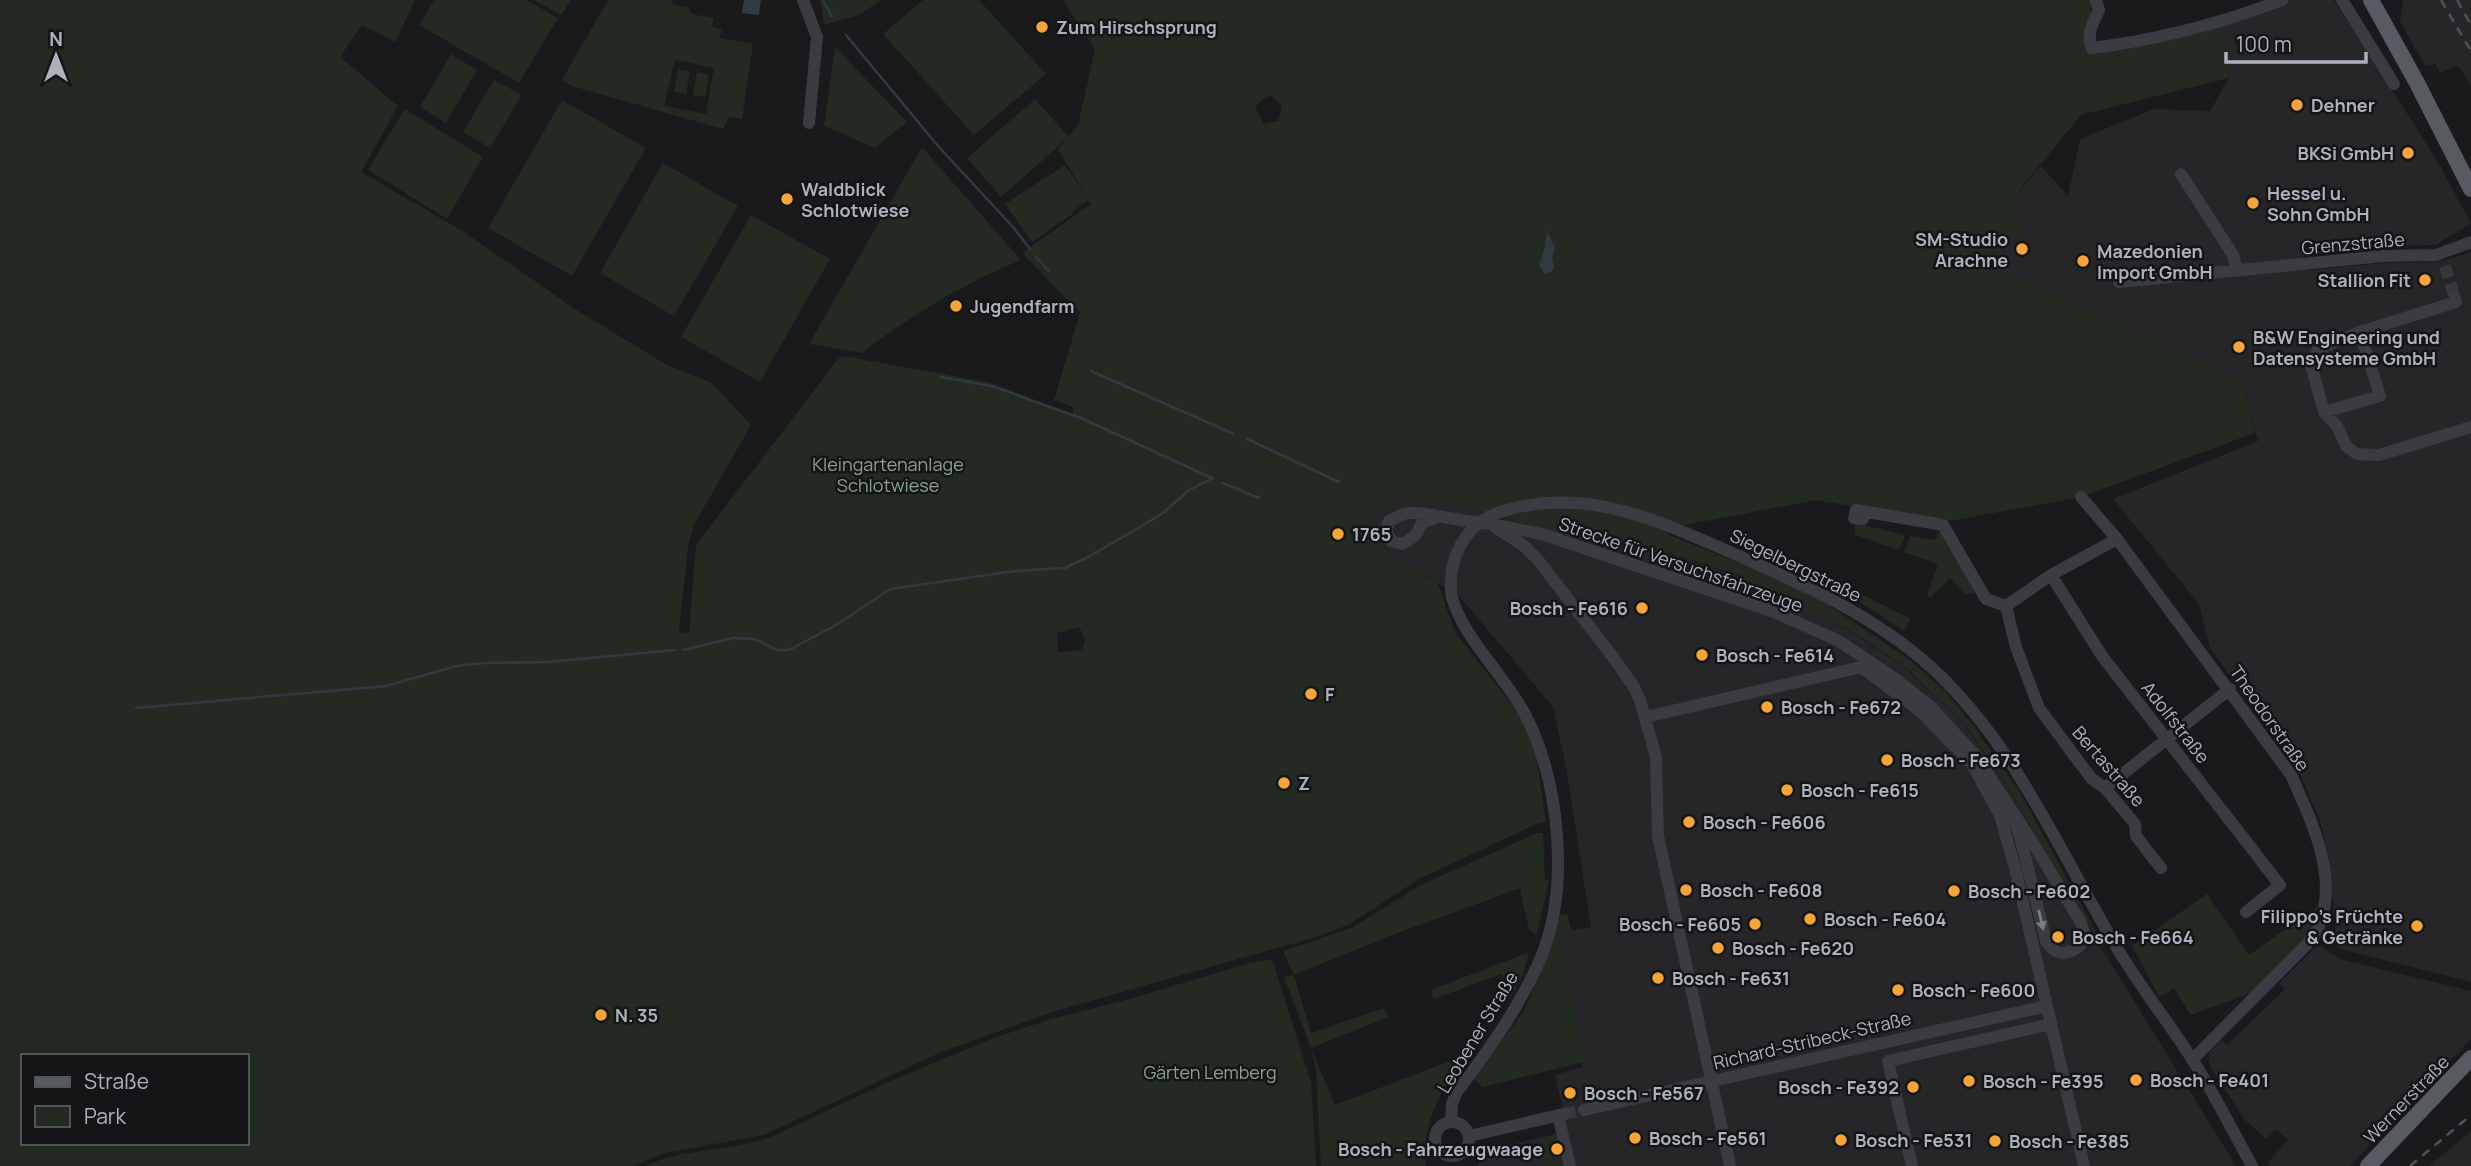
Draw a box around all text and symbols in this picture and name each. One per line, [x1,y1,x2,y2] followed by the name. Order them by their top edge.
[1056,15,1217,39] place label: Zum Hirschsprung
[1034,19,1050,35] marker: Zum Hirschsprung
[21,21,91,91] north arrow
[2226,21,2366,65] scale bar
[49,26,63,52] text: N
[2236,30,2292,58] text: 100 m
[2311,93,2375,117] place label: Dehner
[2289,97,2305,113] marker: Dehner
[2298,141,2394,165] place label: BKSi GmbH
[2400,145,2416,161] marker: BKSi GmbH
[801,177,909,222] place label: Waldblick Schlotwiese
[2267,181,2370,226] place label: Hessel u. Sohn GmbH
[779,191,795,207] marker: Waldblick Schlotwiese
[2245,195,2261,211] marker: Hessel u. Sohn GmbH
[1915,227,2008,272] place label: SM-Studio Arachne
[2300,227,2406,259] street label: Grenzstraße
[2097,239,2212,284] place label: Mazedonien Import GmbH
[2014,241,2030,257] marker: SM-Studio Arachne
[2075,253,2091,269] marker: Mazedonien Import GmbH
[2318,268,2411,292] place label: Stallion Fit
[2417,272,2433,288] marker: Stallion Fit
[970,294,1074,318] place label: Jugendfarm
[948,298,964,314] marker: Jugendfarm
[2253,325,2440,370] place label: B&W Engineering und Datensysteme GmbH
[2231,339,2247,355] marker: B&W Engineering und Datensysteme GmbH
[812,452,964,497] park label: Kleingartenanlage Schlotwiese
[1556,511,1806,617] street label: Strecke für Versuchsfahrzeuge
[1352,522,1391,546] place label: 1765
[1726,523,1866,607] street label: Siegelbergstraße
[1330,526,1346,542] marker: 1765
[1510,596,1628,620] place label: Bosch - Fe616
[1634,600,1650,616] marker: Bosch - Fe616
[1716,643,1834,667] place label: Bosch - Fe614
[1694,647,1710,663] marker: Bosch - Fe614
[2225,660,2315,776] street label: Theodorstraße
[2137,676,2215,768] street label: Adolfstraße
[1325,682,1335,706] place label: F
[1303,686,1319,702] marker: F
[1781,695,1901,719] place label: Bosch - Fe672
[1759,699,1775,715] marker: Bosch - Fe672
[2067,721,2151,811] street label: Bertastraße
[1901,748,2021,772] place label: Bosch - Fe673
[1879,752,1895,768] marker: Bosch - Fe673
[1298,771,1310,795] place label: Z
[1276,775,1292,791] marker: Z
[1801,778,1919,802] place label: Bosch - Fe615
[1779,782,1795,798] marker: Bosch - Fe615
[1703,810,1826,834] place label: Bosch - Fe606
[1681,814,1697,830] marker: Bosch - Fe606
[1700,878,1822,902] place label: Bosch - Fe608
[1968,879,2090,903] place label: Bosch - Fe602
[1678,882,1694,898] marker: Bosch - Fe608
[1946,883,1962,899] marker: Bosch - Fe602
[2261,904,2403,949] place label: Filippo’s Früchte & Getränke
[1824,907,1946,931] place label: Bosch - Fe604
[2036,909,2047,931] one-way arrow
[1802,911,1818,927] marker: Bosch - Fe604
[1619,912,1741,936] place label: Bosch - Fe605
[1747,916,1763,932] marker: Bosch - Fe605
[2409,918,2425,934] marker: Filippo’s Früchte & Getränke
[2072,925,2194,949] place label: Bosch - Fe664
[2050,929,2066,945] marker: Bosch - Fe664
[1732,936,1854,960] place label: Bosch - Fe620
[1710,940,1726,956] marker: Bosch - Fe620
[1672,966,1790,990] place label: Bosch - Fe631
[1431,967,1523,1097] street label: Leobener Straße
[1650,970,1666,986] marker: Bosch - Fe631
[1912,978,2035,1002] place label: Bosch - Fe600
[1890,982,1906,998] marker: Bosch - Fe600
[615,1003,658,1027] place label: N. 35
[1711,1006,1913,1074] street label: Richard-Stribeck-Straße
[593,1007,609,1023] marker: N. 35
[2358,1050,2454,1148] street label: Wernerstraße
[21,1054,248,1145] legend
[1143,1060,1277,1084] park label: Gärten Lemberg
[84,1067,149,1095] text: Straße
[2150,1068,2269,1092] place label: Bosch - Fe401
[1983,1069,2104,1093] place label: Bosch - Fe395
[2128,1072,2144,1088] marker: Bosch - Fe401
[1961,1073,1977,1089] marker: Bosch - Fe395
[1778,1075,1899,1099] place label: Bosch - Fe392
[1905,1079,1921,1095] marker: Bosch - Fe392
[1584,1081,1704,1105] place label: Bosch - Fe567
[1562,1085,1578,1101] marker: Bosch - Fe567
[84,1102,126,1130] text: Park
[1649,1126,1767,1150] place label: Bosch - Fe561
[1855,1128,1972,1152] place label: Bosch - Fe531
[2009,1129,2129,1153] place label: Bosch - Fe385
[1627,1130,1643,1146] marker: Bosch - Fe561
[1833,1132,1849,1148] marker: Bosch - Fe531
[1987,1133,2003,1149] marker: Bosch - Fe385
[1338,1137,1543,1161] place label: Bosch - Fahrzeugwaage
[1549,1141,1565,1157] marker: Bosch - Fahrzeugwaage

